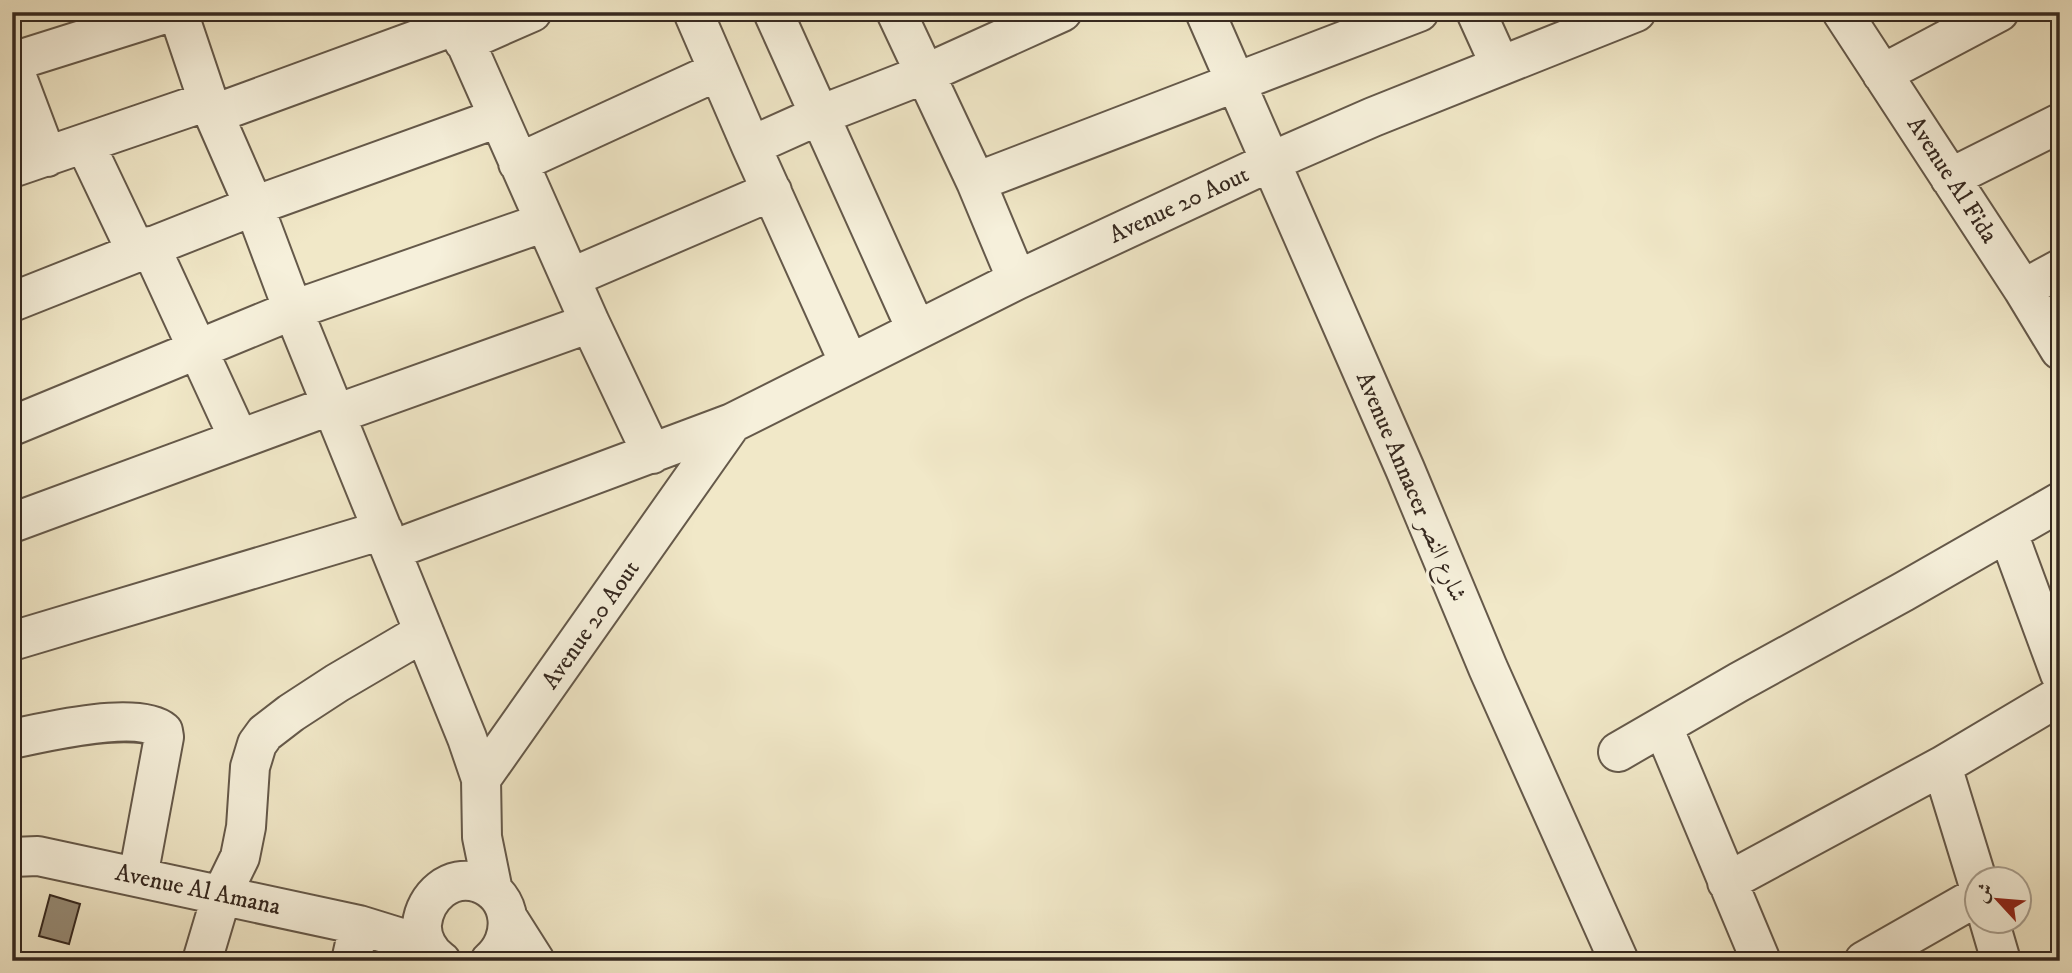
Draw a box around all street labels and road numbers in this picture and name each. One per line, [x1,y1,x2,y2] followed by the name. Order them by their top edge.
[1900,111,2005,250] street label: Avenue Al Fida
[1104,159,1254,250] street label: Avenue 20 Aout
[1345,368,1473,608] street label: Avenue Annacer شارع النصر
[536,555,647,695] street label: Avenue 20 Aout
[113,858,284,922] street label: Avenue Al Amana

